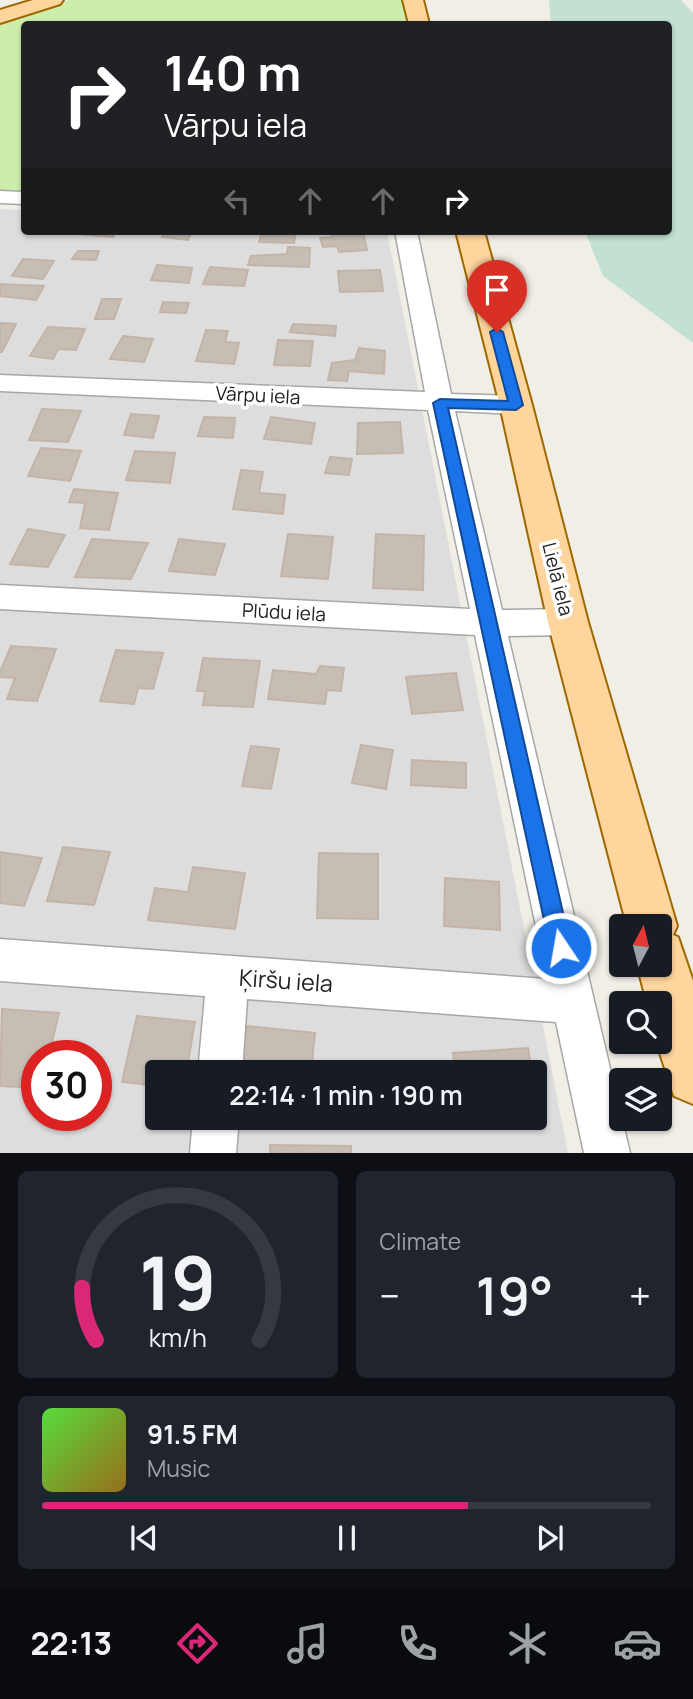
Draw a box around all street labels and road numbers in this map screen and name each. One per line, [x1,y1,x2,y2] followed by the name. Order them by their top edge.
[215,380,301,410] street label: Vārpu iela
[536,540,580,618] street label: Lielā iela
[241,597,327,627] street label: Plūdu iela
[238,961,334,999] street label: Ķiršu iela

